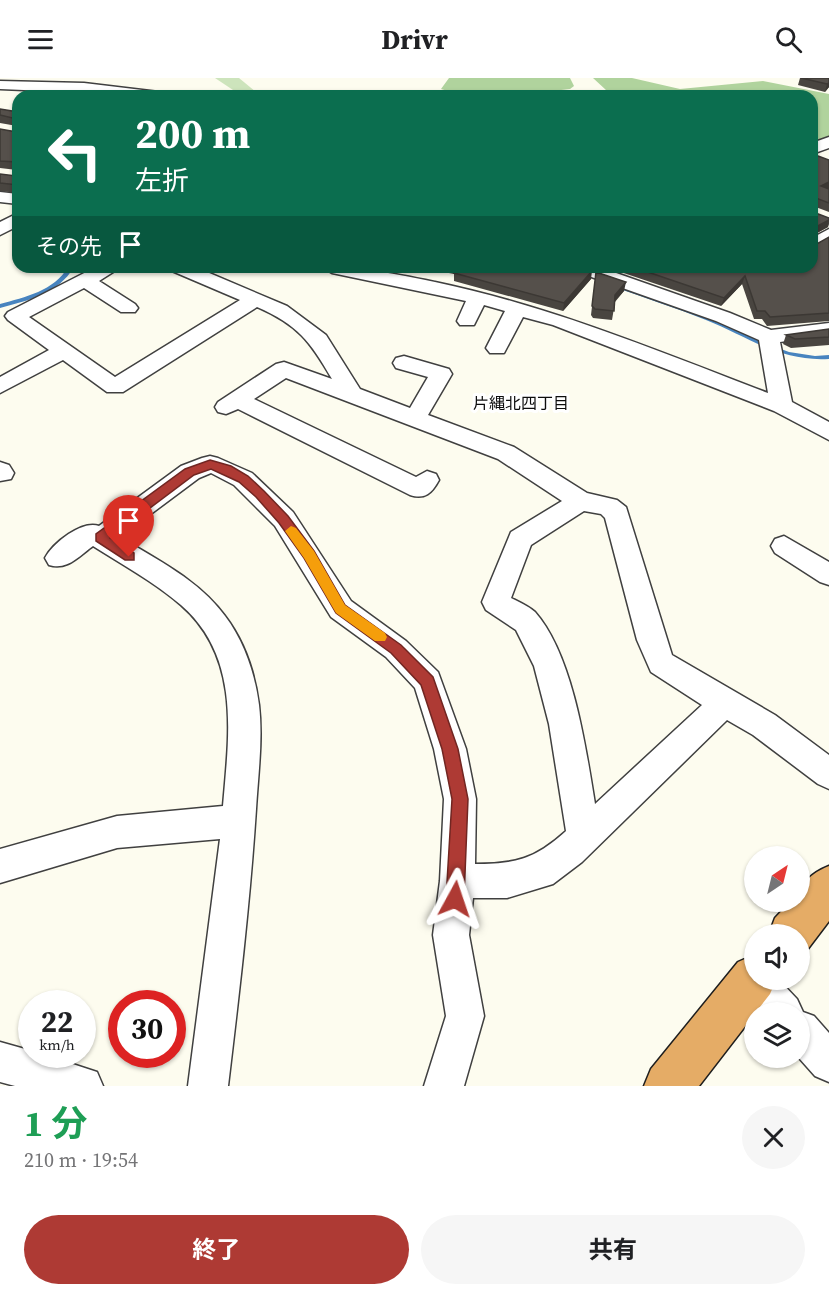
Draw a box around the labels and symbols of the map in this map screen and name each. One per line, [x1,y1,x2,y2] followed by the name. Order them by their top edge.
[473,392,569,414] district label: 片縄北四丁目
[103,495,154,557] pin
[744,846,810,912] north arrow
[423,867,487,931] position arrow
[108,990,186,1068] speed limit sign: 30

